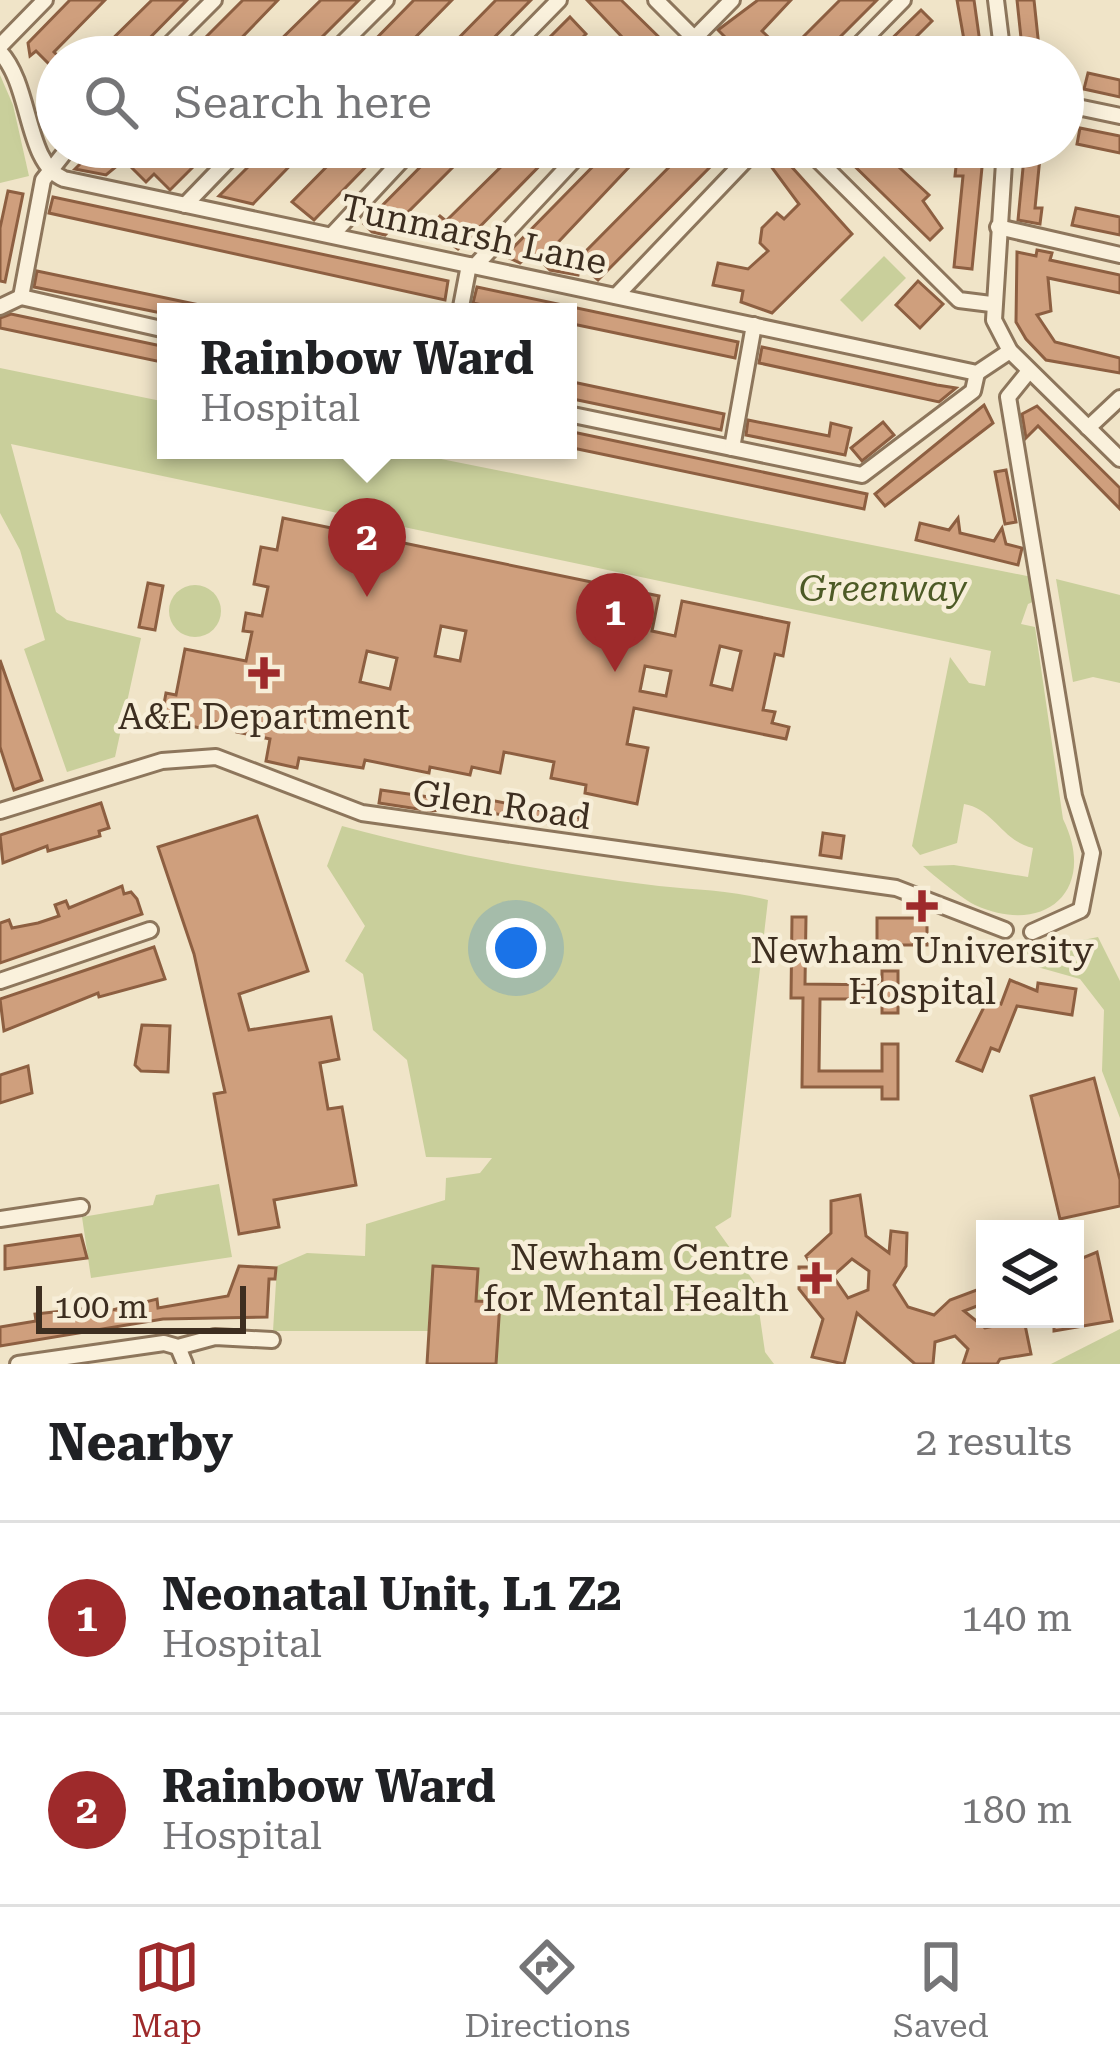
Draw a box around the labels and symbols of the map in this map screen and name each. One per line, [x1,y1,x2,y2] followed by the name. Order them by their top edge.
[337,186,611,284] street label: Tunmarsh Lane
[328,498,406,597] pin: 2
[799,568,968,610] park label: Greenway
[576,573,654,672] pin: 1
[248,657,280,689] marker: A&E Department
[118,696,410,738] place label: A&E Department
[410,772,594,838] street label: Glen Road
[906,890,938,922] marker: Newham University Hospital
[486,918,546,978] your location
[750,930,1094,1013] place label: Newham University Hospital
[483,1237,789,1320] place label: Newham Centre for Mental Health
[800,1262,832,1294] marker: Newham Centre for Mental Health
[36,1280,246,1333] scale bar

